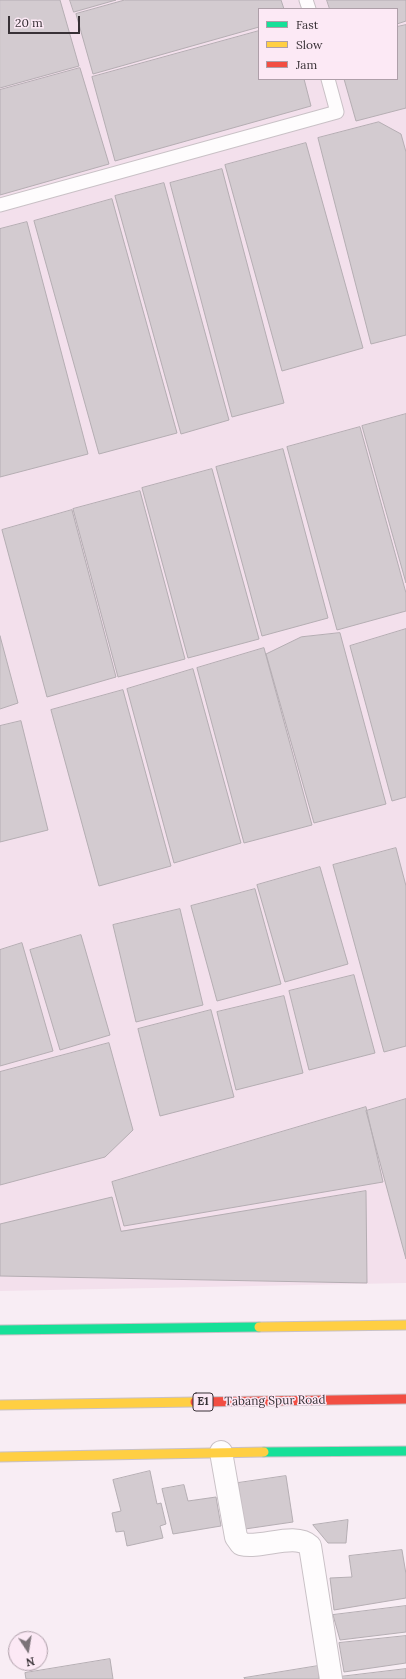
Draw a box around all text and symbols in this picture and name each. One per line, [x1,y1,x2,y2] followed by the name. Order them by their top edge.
[10,8,82,34] scale bar
[258,8,398,80] legend
[15,15,43,30] text: 20 m
[296,17,319,32] text: Fast
[296,37,323,52] text: Slow
[296,57,317,72] text: Jam
[193,1393,213,1411] road number: E1
[224,1393,326,1409] street label: Tabang Spur Road
[8,1631,48,1671] north arrow
[25,1654,36,1669] text: N

